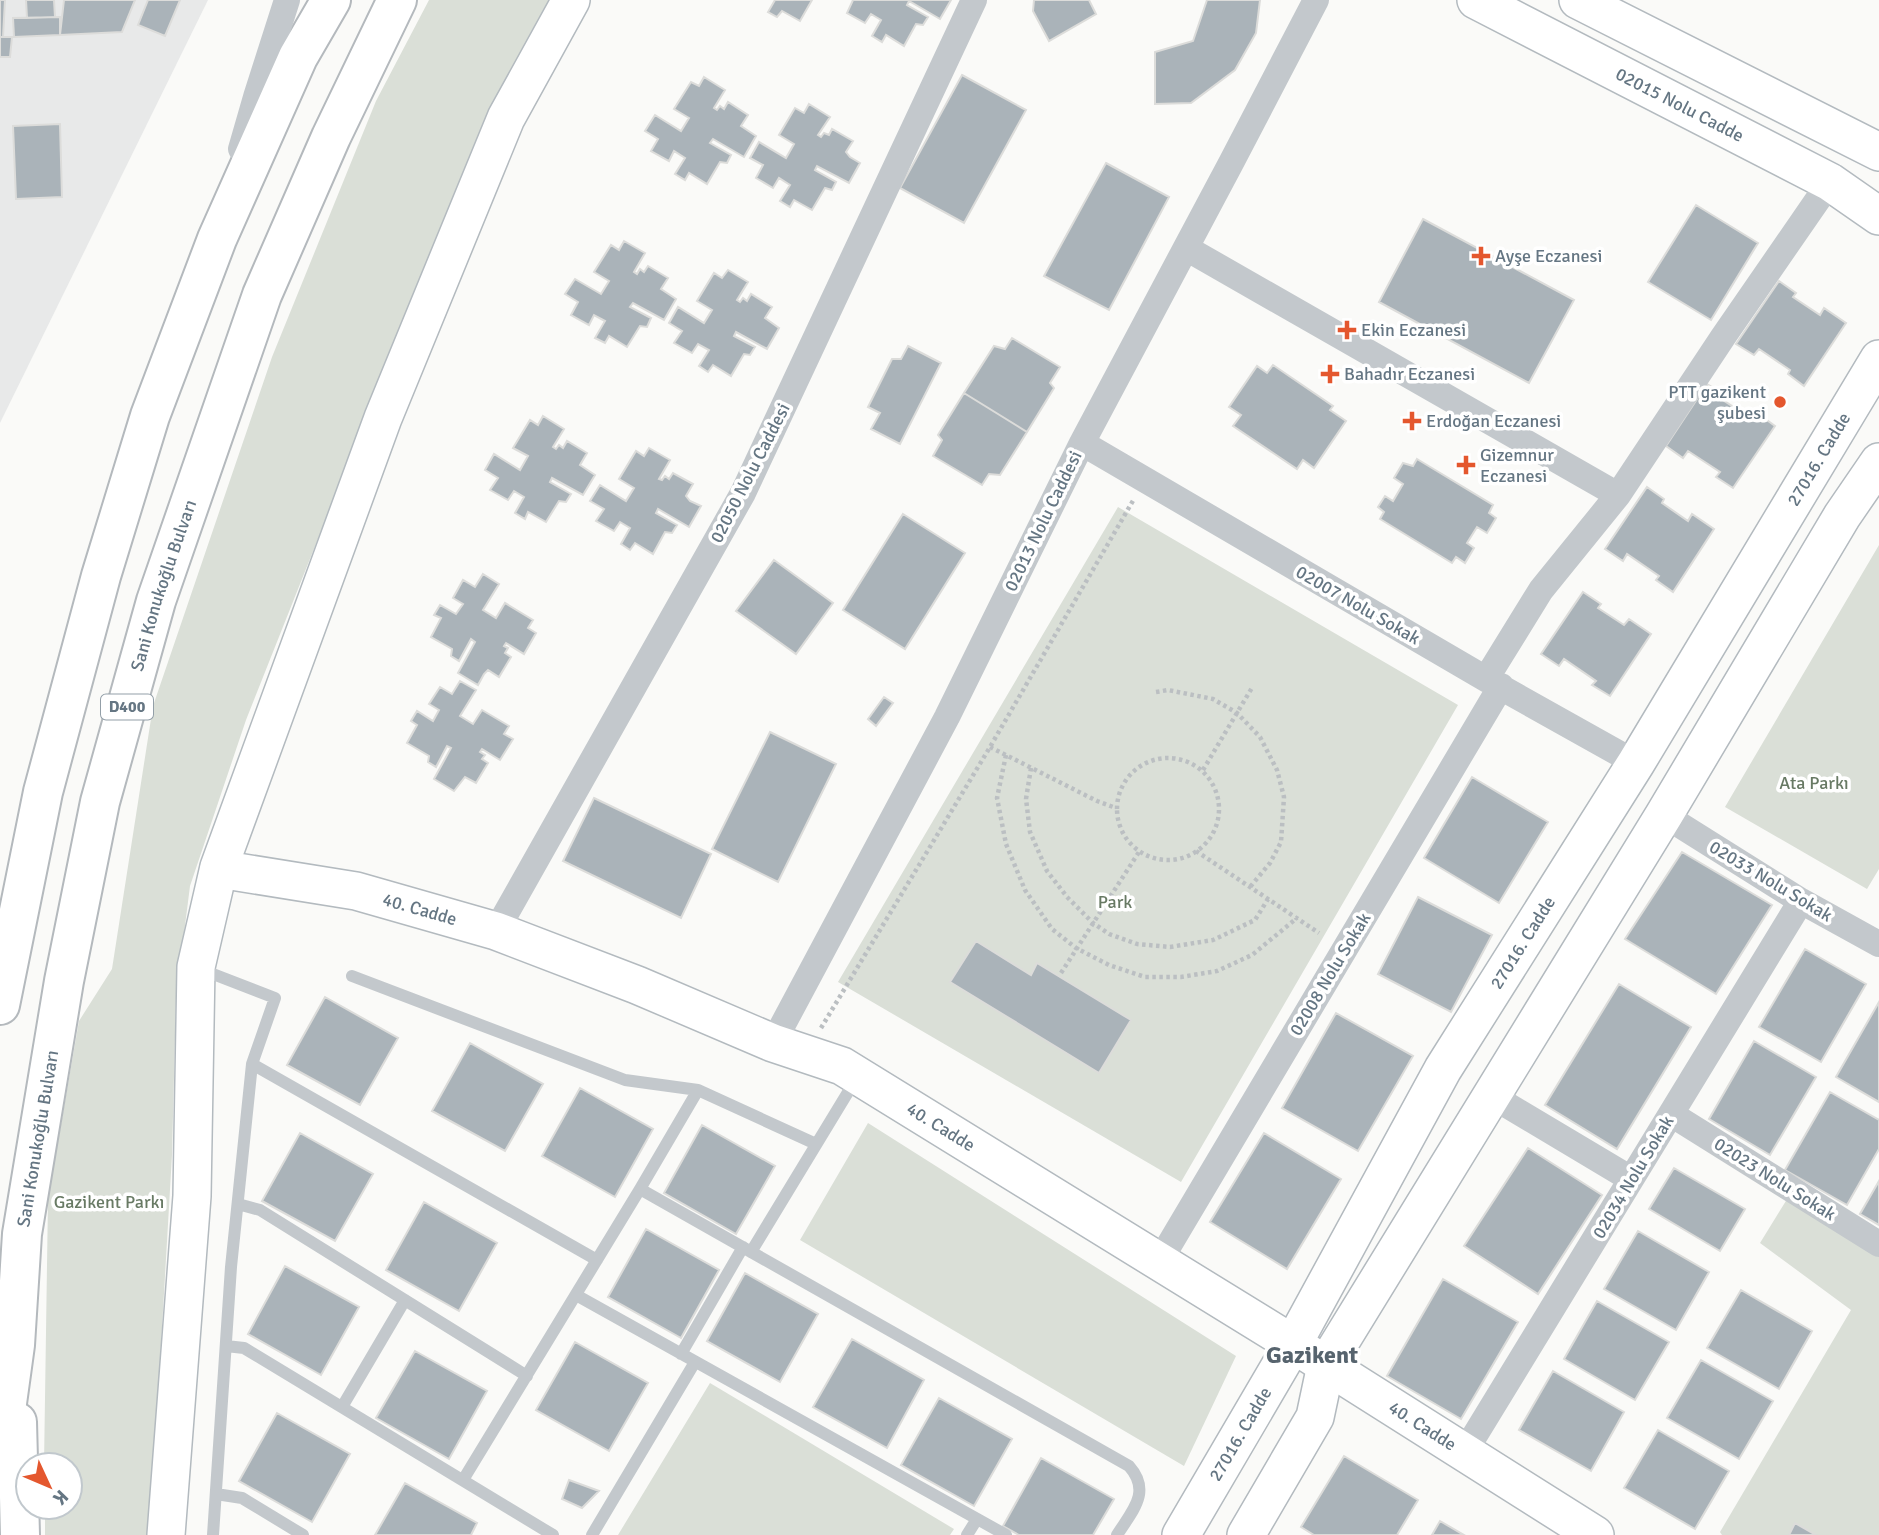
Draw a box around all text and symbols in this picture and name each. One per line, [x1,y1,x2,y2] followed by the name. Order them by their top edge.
[1612,63,1747,147] street label: 02015 Nolu Cadde
[1495,245,1602,267] place label: Ayşe Eczanesi
[1473,248,1489,264] marker: Ayşe Eczanesi
[1361,319,1466,341] place label: Ekin Eczanesi
[1339,322,1355,338] marker: Ekin Eczanesi
[1344,363,1475,385] place label: Bahadır Eczanesi
[1322,366,1338,382] marker: Bahadır Eczanesi
[1668,381,1766,424] place label: PTT gazikent şubesi
[1772,394,1788,410] marker: PTT gazikent şubesi
[705,400,795,546] street label: 02050 Nolu Caddesi
[1782,408,1855,510] street label: 27016. Cadde
[1426,410,1561,432] place label: Erdoğan Eczanesi
[1404,413,1420,429] marker: Erdoğan Eczanesi
[1480,444,1554,487] place label: Gizemnur Eczanesi
[999,447,1087,595] street label: 02013 Nolu Caddesi
[1458,457,1474,473] marker: Gizemnur Eczanesi
[126,497,201,674] street label: Sani Konukoğlu Bulvarı
[1292,561,1424,649] street label: 02007 Nolu Sokak
[101,694,153,720] road number: D400
[1779,772,1849,794] park label: Ata Parkı
[1706,836,1836,926] street label: 02033 Nolu Sokak
[380,888,459,930] street label: 40. Cadde
[1098,891,1132,913] park label: Park
[1485,892,1560,993] street label: 27016. Cadde
[1285,909,1375,1039] street label: 02008 Nolu Sokak
[12,1049,63,1229] street label: Sani Konukoğlu Bulvarı
[903,1098,979,1156] street label: 40. Cadde
[1588,1112,1678,1242] street label: 02034 Nolu Sokak
[1710,1133,1840,1225] street label: 02023 Nolu Sokak
[54,1191,164,1213] park label: Gazikent Parkı
[1266,1340,1358,1370] district label: Gazikent
[1204,1383,1276,1485] street label: 27016. Cadde
[1385,1396,1461,1456] street label: 40. Cadde
[14,1451,84,1521] north arrow
[48,1485,73,1510] text: K

